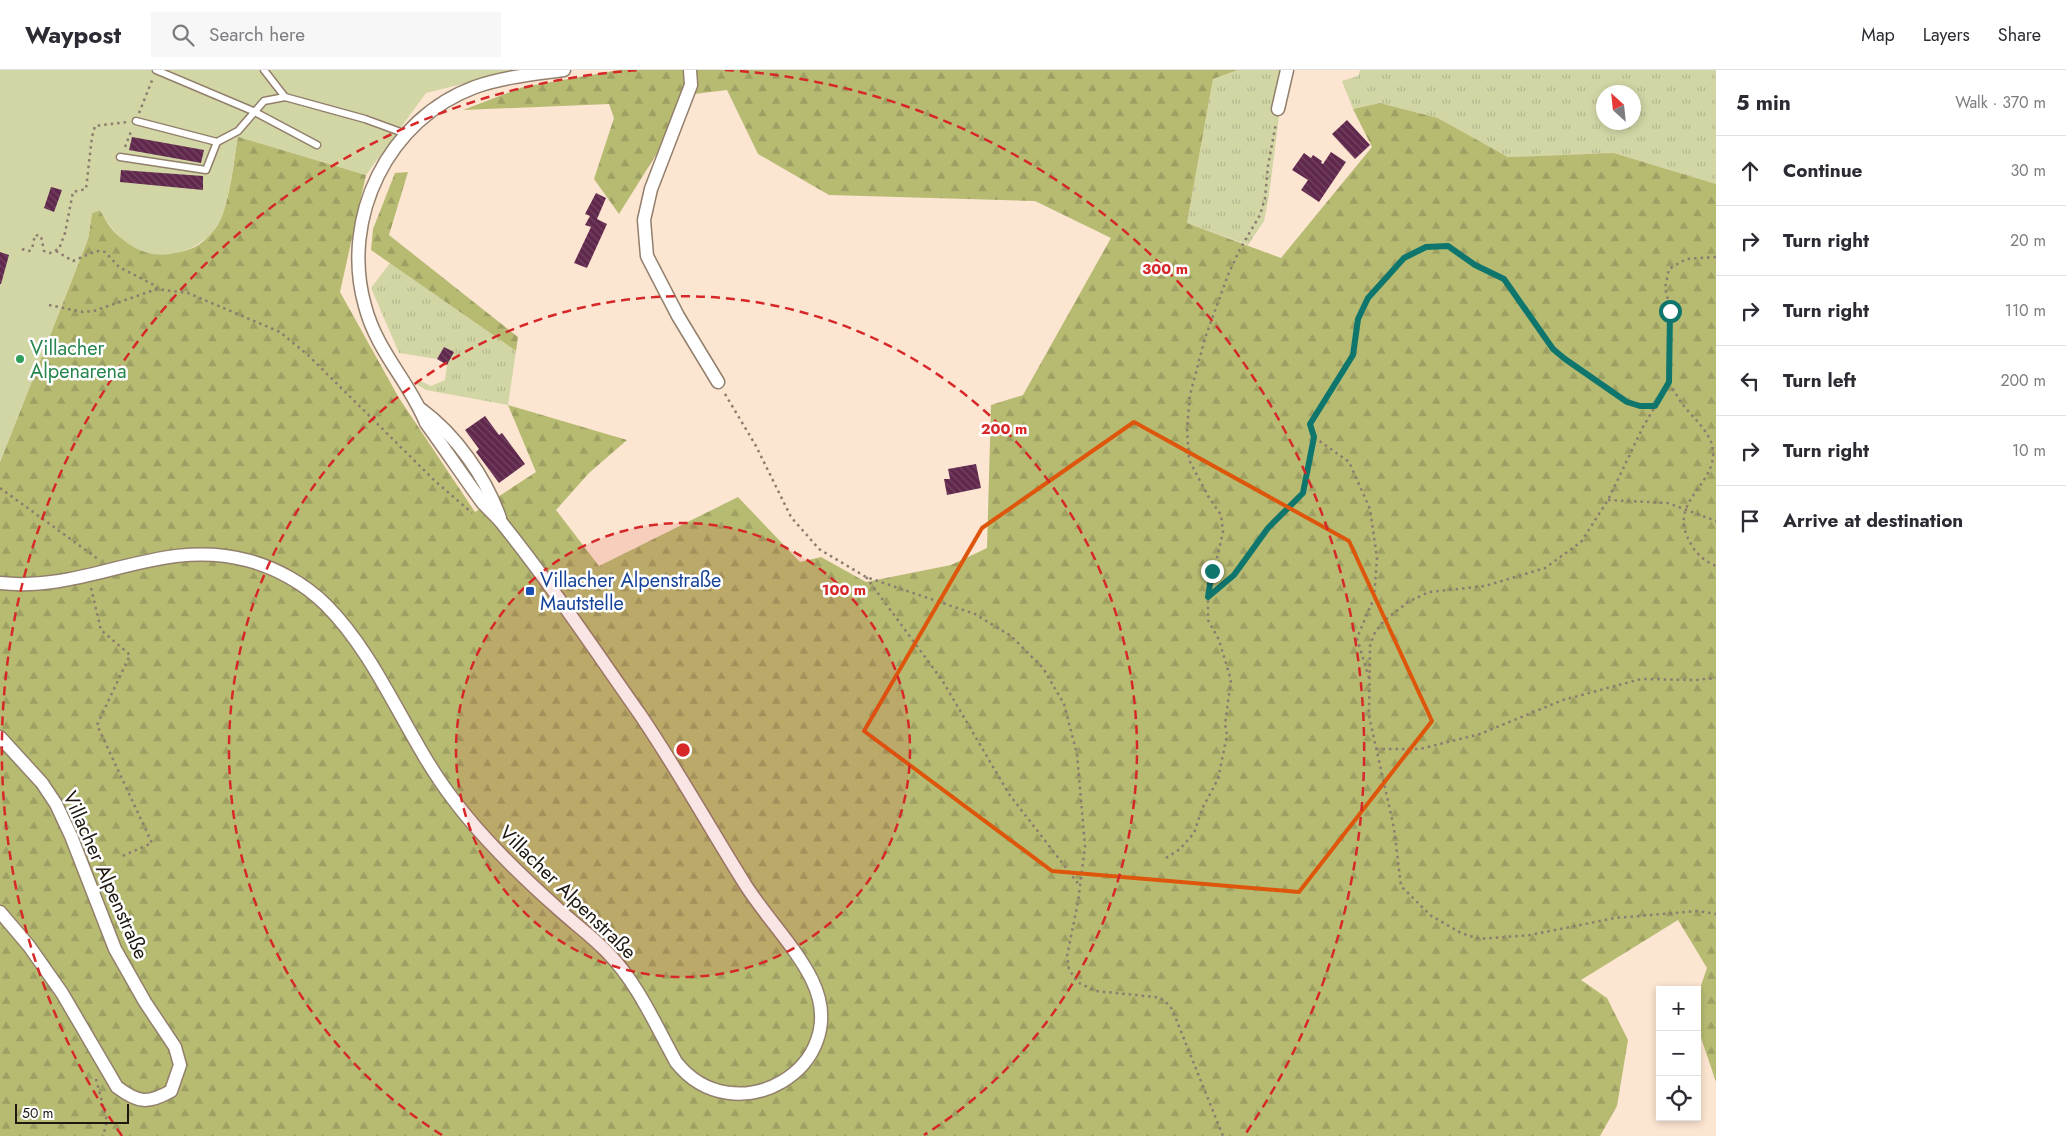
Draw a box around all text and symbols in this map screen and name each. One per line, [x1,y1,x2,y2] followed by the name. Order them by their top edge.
[151,12,501,57] search box
[25,17,121,52] text: Waypost
[169,21,197,49] icon: search
[209,21,305,48] text: Search here
[1861,22,1895,48] text: Map
[1923,22,1970,48] text: Layers
[1998,22,2041,48] text: Share
[1596,85,1641,130] north arrow
[1736,88,1791,118] text: 5 min
[1955,91,2046,114] text: Walk · 370 m
[1736,157,1764,185] icon: ahead
[1783,157,1862,184] text: Continue
[2010,159,2046,182] text: 30 m
[1736,227,1764,255] icon: right
[1783,227,1869,254] text: Turn right
[2010,229,2046,252] text: 20 m
[1142,258,1188,280] text: 300 m
[1736,297,1764,325] icon: right
[1783,297,1869,324] text: Turn right
[2005,299,2046,322] text: 110 m
[1659,300,1682,323] route start
[30,334,127,386] place label: Villacher Alpenarena
[14,353,26,365] marker: Villacher Alpenarena
[1736,367,1764,395] icon: left
[1783,367,1856,394] text: Turn left
[2000,369,2046,392] text: 200 m
[981,418,1027,440] text: 200 m
[1736,437,1764,465] icon: right
[1783,437,1869,464] text: Turn right
[2012,439,2046,462] text: 10 m
[1736,507,1764,535] icon: arrive
[1783,507,1963,534] text: Arrive at destination
[1201,560,1224,583] route end
[540,566,721,618] place label: Villacher Alpenstraße Mautstelle
[822,579,866,601] text: 100 m
[524,585,536,597] marker: Villacher Alpenstraße Mautstelle
[674,741,692,759] centre of rings
[55,786,156,964] street label: Villacher Alpenstraße
[492,819,643,966] street label: Villacher Alpenstraße
[1656,986,1701,1121] map controls
[1656,986,1701,1031] button: +
[1656,1031,1701,1076] button: −
[1656,1076,1701,1121] button: locate
[15,1101,129,1124] scale bar
[22,1103,53,1123] text: 50 m

